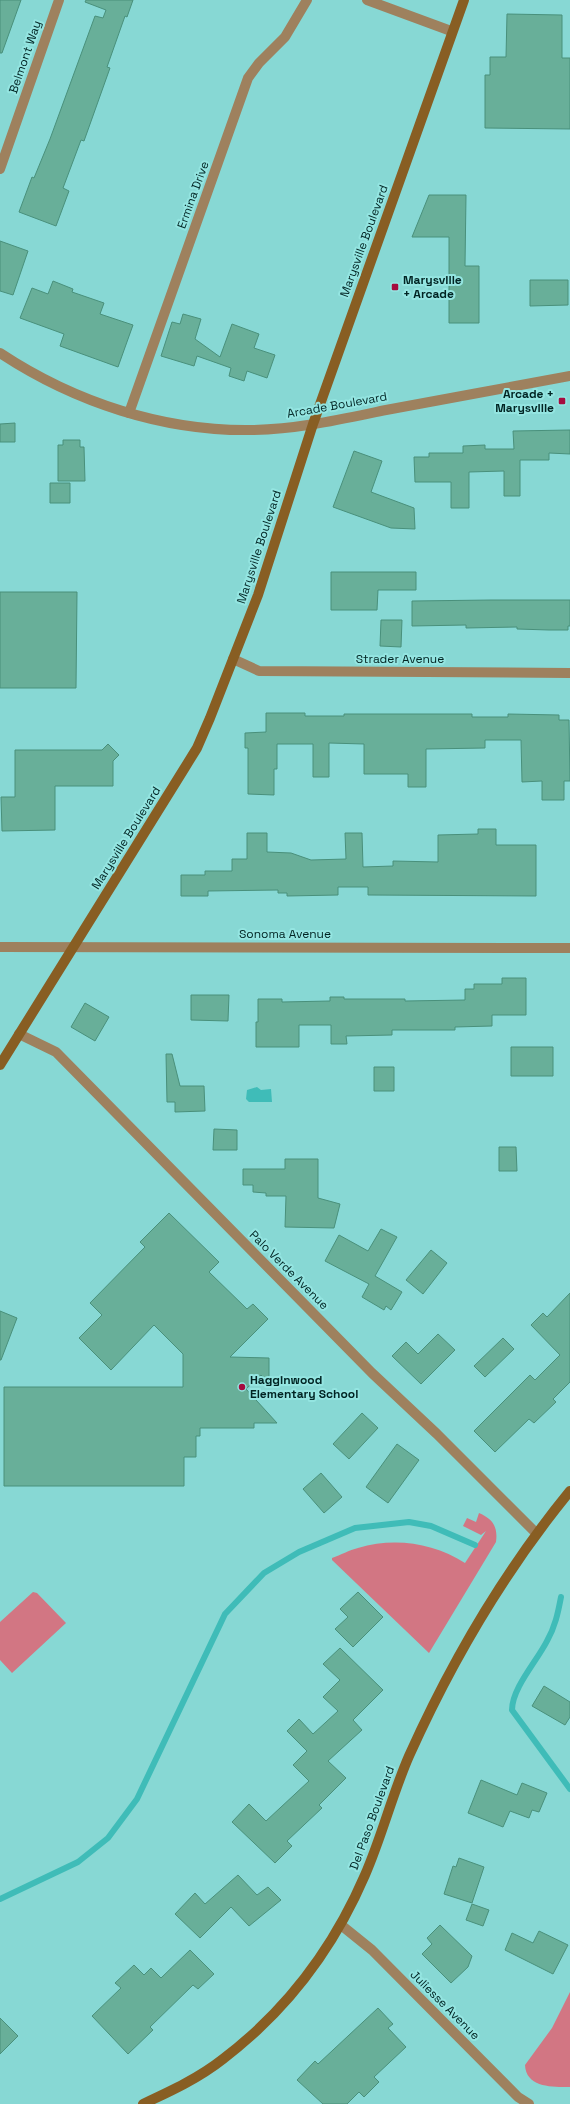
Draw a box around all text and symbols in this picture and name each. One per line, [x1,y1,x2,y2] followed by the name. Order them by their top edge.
[5,19,45,95] street label: Belmont Way
[173,159,213,231] street label: Ermina Drive
[336,183,392,299] street label: Marysville Boulevard
[403,272,462,302] place label: Marysville + Arcade
[390,282,400,292] marker: Marysville + Arcade
[495,386,554,416] place label: Arcade + Marysville
[286,388,388,422] street label: Arcade Boulevard
[557,396,567,406] marker: Arcade + Marysville
[233,488,285,606] street label: Marysville Boulevard
[356,651,444,667] street label: Strader Avenue
[88,784,164,892] street label: Marysville Boulevard
[239,926,331,942] street label: Sonoma Avenue
[246,1227,332,1313] street label: Palo Verde Avenue
[250,1372,358,1402] place label: Hagginwood Elementary School
[237,1382,247,1392] marker: Hagginwood Elementary School
[346,1764,398,1872] street label: Del Paso Boulevard
[407,1967,483,2043] street label: Juliesse Avenue

